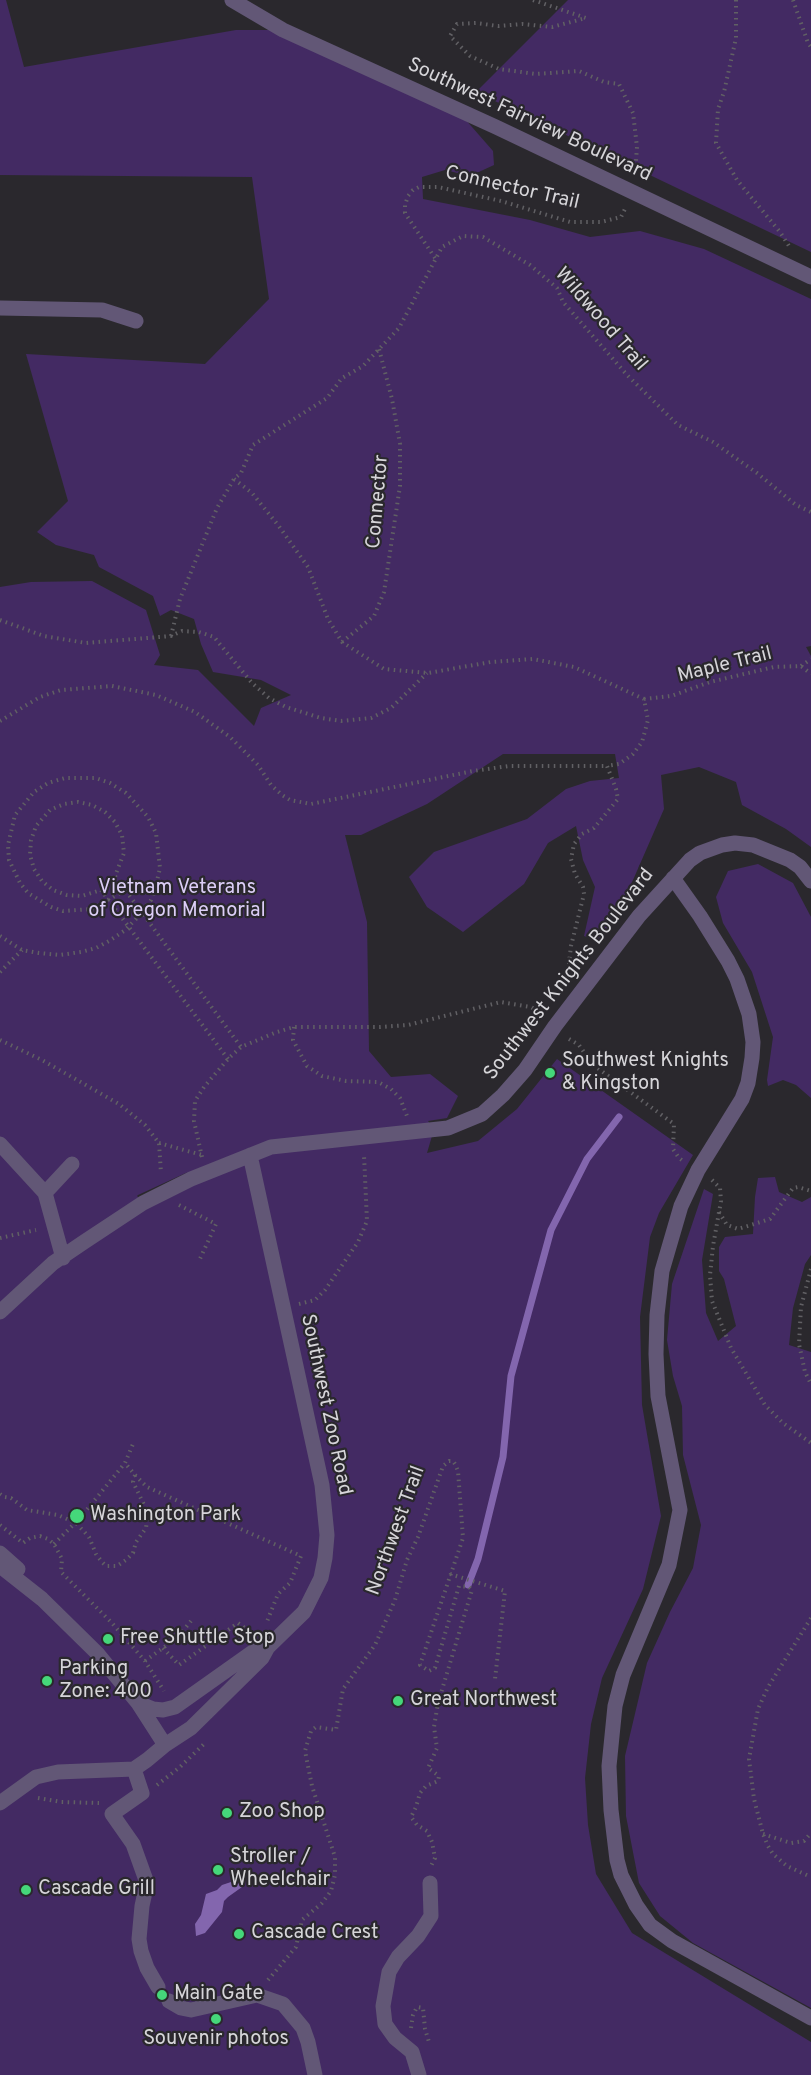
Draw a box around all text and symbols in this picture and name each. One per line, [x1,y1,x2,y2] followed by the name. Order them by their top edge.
[403,54,655,188] street label: Southwest Fairview Boulevard
[442,162,582,216] street label: Connector Trail
[548,263,652,377] street label: Wildwood Trail
[363,454,395,550] street label: Connector
[675,643,775,689] street label: Maple Trail
[480,864,660,1086] street label: Southwest Knights Boulevard
[88,877,266,924] park label: Vietnam Veterans of Oregon Memorial
[562,1050,729,1097] place label: Southwest Knights & Kingston
[543,1066,557,1080] marker: Southwest Knights & Kingston
[294,1312,356,1498] street label: Southwest Zoo Road
[363,1463,431,1599] street label: Northwest Trail
[90,1504,241,1528] place label: Washington Park
[68,1507,86,1525] marker: Washington Park
[120,1627,275,1651] place label: Free Shuttle Stop
[101,1632,115,1646] marker: Free Shuttle Stop
[59,1658,152,1705] place label: Parking Zone: 400
[40,1674,54,1688] marker: Parking Zone: 400
[410,1689,557,1713] place label: Great Northwest
[391,1694,405,1708] marker: Great Northwest
[239,1801,325,1825] place label: Zoo Shop
[220,1806,234,1820] marker: Zoo Shop
[230,1846,330,1893] place label: Stroller / Wheelchair
[211,1863,225,1877] marker: Stroller / Wheelchair
[38,1878,155,1902] place label: Cascade Grill
[19,1883,33,1897] marker: Cascade Grill
[251,1922,378,1946] place label: Cascade Crest
[232,1927,246,1941] marker: Cascade Crest
[174,1983,263,2007] place label: Main Gate
[155,1988,169,2002] marker: Main Gate
[209,2012,223,2026] marker: Souvenir photos
[143,2028,289,2052] place label: Souvenir photos

